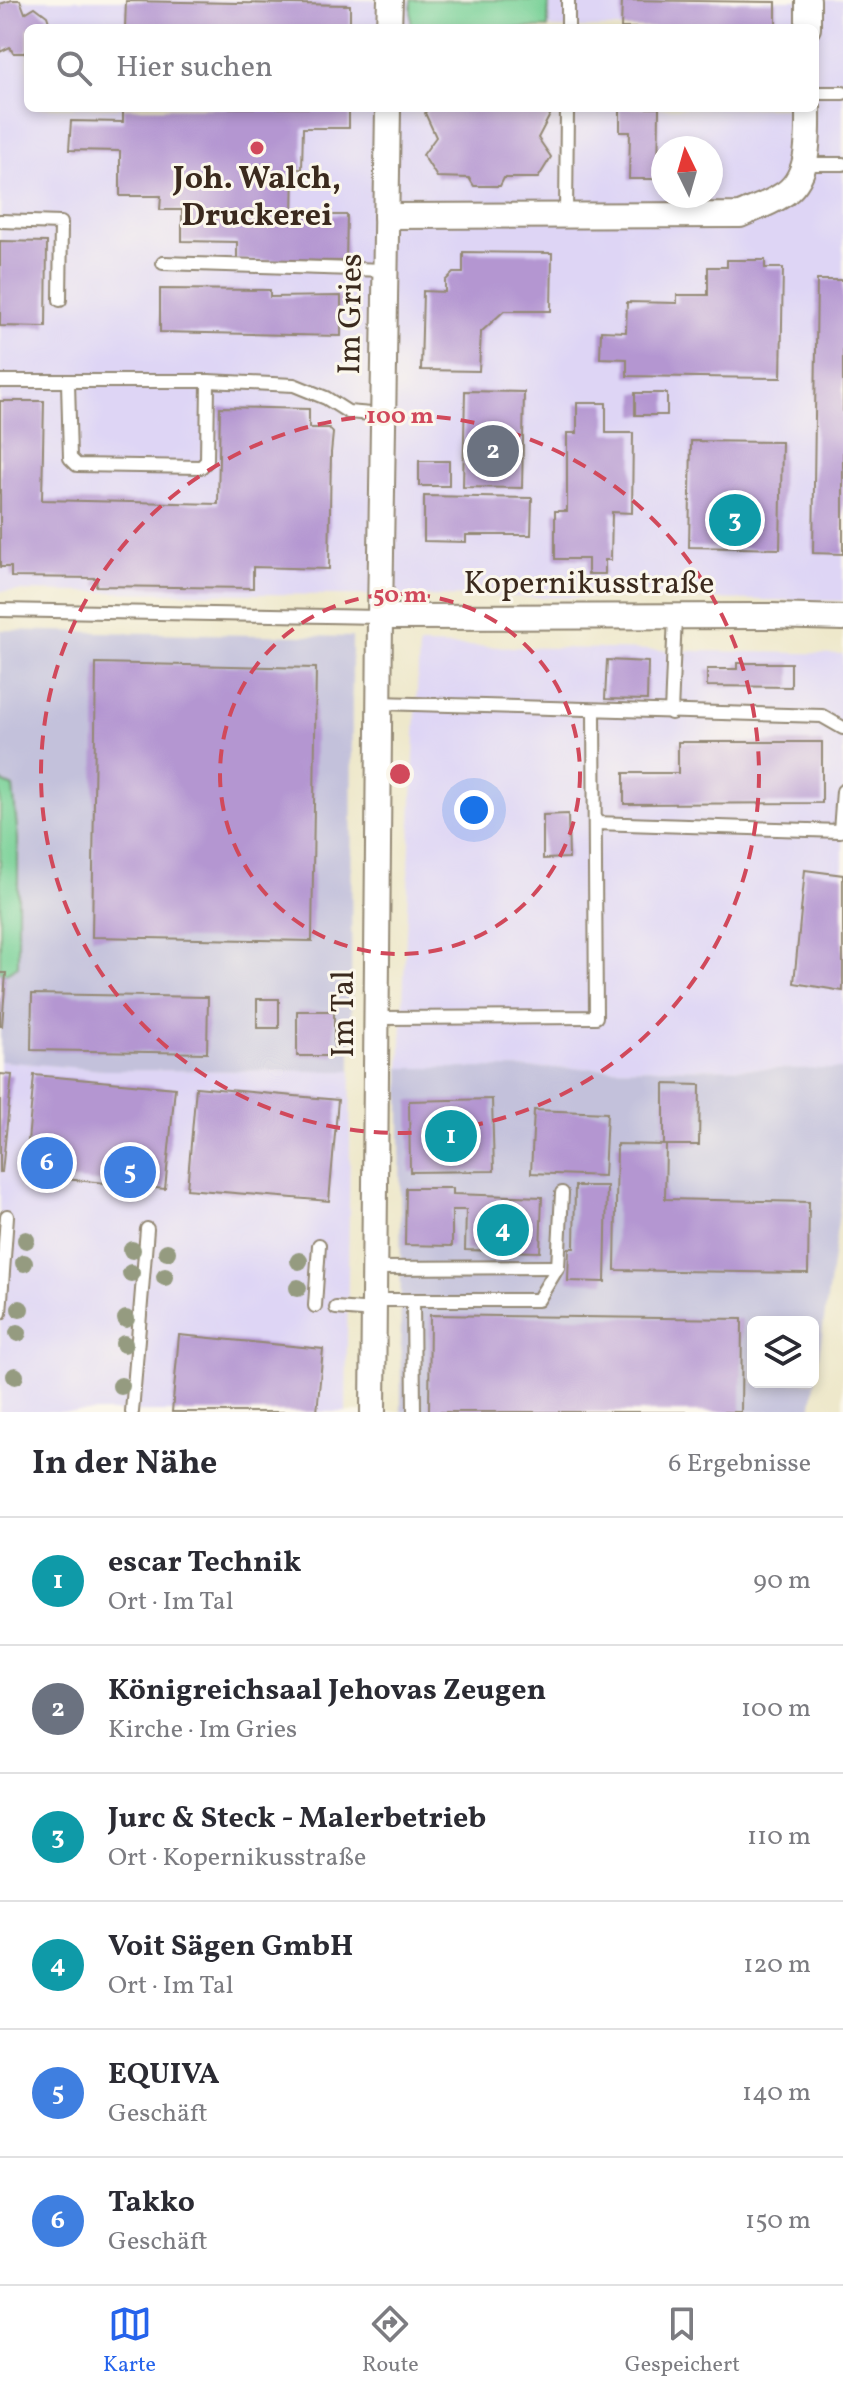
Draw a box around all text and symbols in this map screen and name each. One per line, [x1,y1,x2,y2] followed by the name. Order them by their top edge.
[24,24,819,112] search box
[52,46,96,90] icon: search
[116,47,273,89] text: Hier suchen
[651,136,723,208] north arrow
[248,139,266,157] marker: Joh. Walch, Druckerei
[172,158,341,239] place label: Joh. Walch, Druckerei
[329,253,375,375] street label: Im Gries
[366,400,434,434] text: 100 m
[467,421,519,481] pin: 2
[709,490,761,550] pin: 3
[464,563,714,607] street label: Kopernikusstraße
[373,579,427,613] text: 50 m
[386,760,414,788] centre of rings
[454,790,494,830] your location
[323,970,367,1058] street label: Im Tal
[425,1106,477,1166] pin: 1
[21,1133,73,1193] pin: 6
[104,1142,156,1202] pin: 5
[477,1200,529,1260] pin: 4
[747,1316,819,1388] map controls
[747,1316,819,1388] button: layers
[32,1441,217,1488] text: In der Nähe
[668,1446,811,1482] text: 6 Ergebnisse
[108,1542,302,1584] text: escar Technik
[53,1563,63,1599] text: 1
[753,1563,811,1599] text: 90 m
[108,1584,234,1620] text: Ort · Im Tal
[108,1670,546,1712] text: Königreichsaal Jehovas Zeugen
[51,1691,65,1727] text: 2
[741,1691,811,1727] text: 100 m
[108,1712,297,1748] text: Kirche · Im Gries
[108,1798,486,1840] text: Jurc & Steck - Malerbetrieb
[51,1819,65,1855] text: 3
[747,1819,811,1855] text: 110 m
[108,1840,366,1876] text: Ort · Kopernikusstraße
[108,1926,353,1968] text: Voit Sägen GmbH
[50,1947,66,1983] text: 4
[743,1947,811,1983] text: 120 m
[108,1968,234,2004] text: Ort · Im Tal
[108,2054,219,2096] text: EQUIVA
[52,2075,64,2111] text: 5
[742,2075,811,2111] text: 140 m
[108,2096,208,2132] text: Geschäft
[108,2182,195,2224] text: Takko
[51,2203,65,2239] text: 6
[745,2203,811,2239] text: 150 m
[108,2224,208,2260] text: Geschäft
[103,2302,156,2381] tab: Karte
[362,2302,419,2381] tab: Route
[625,2302,740,2381] tab: Gespeichert

